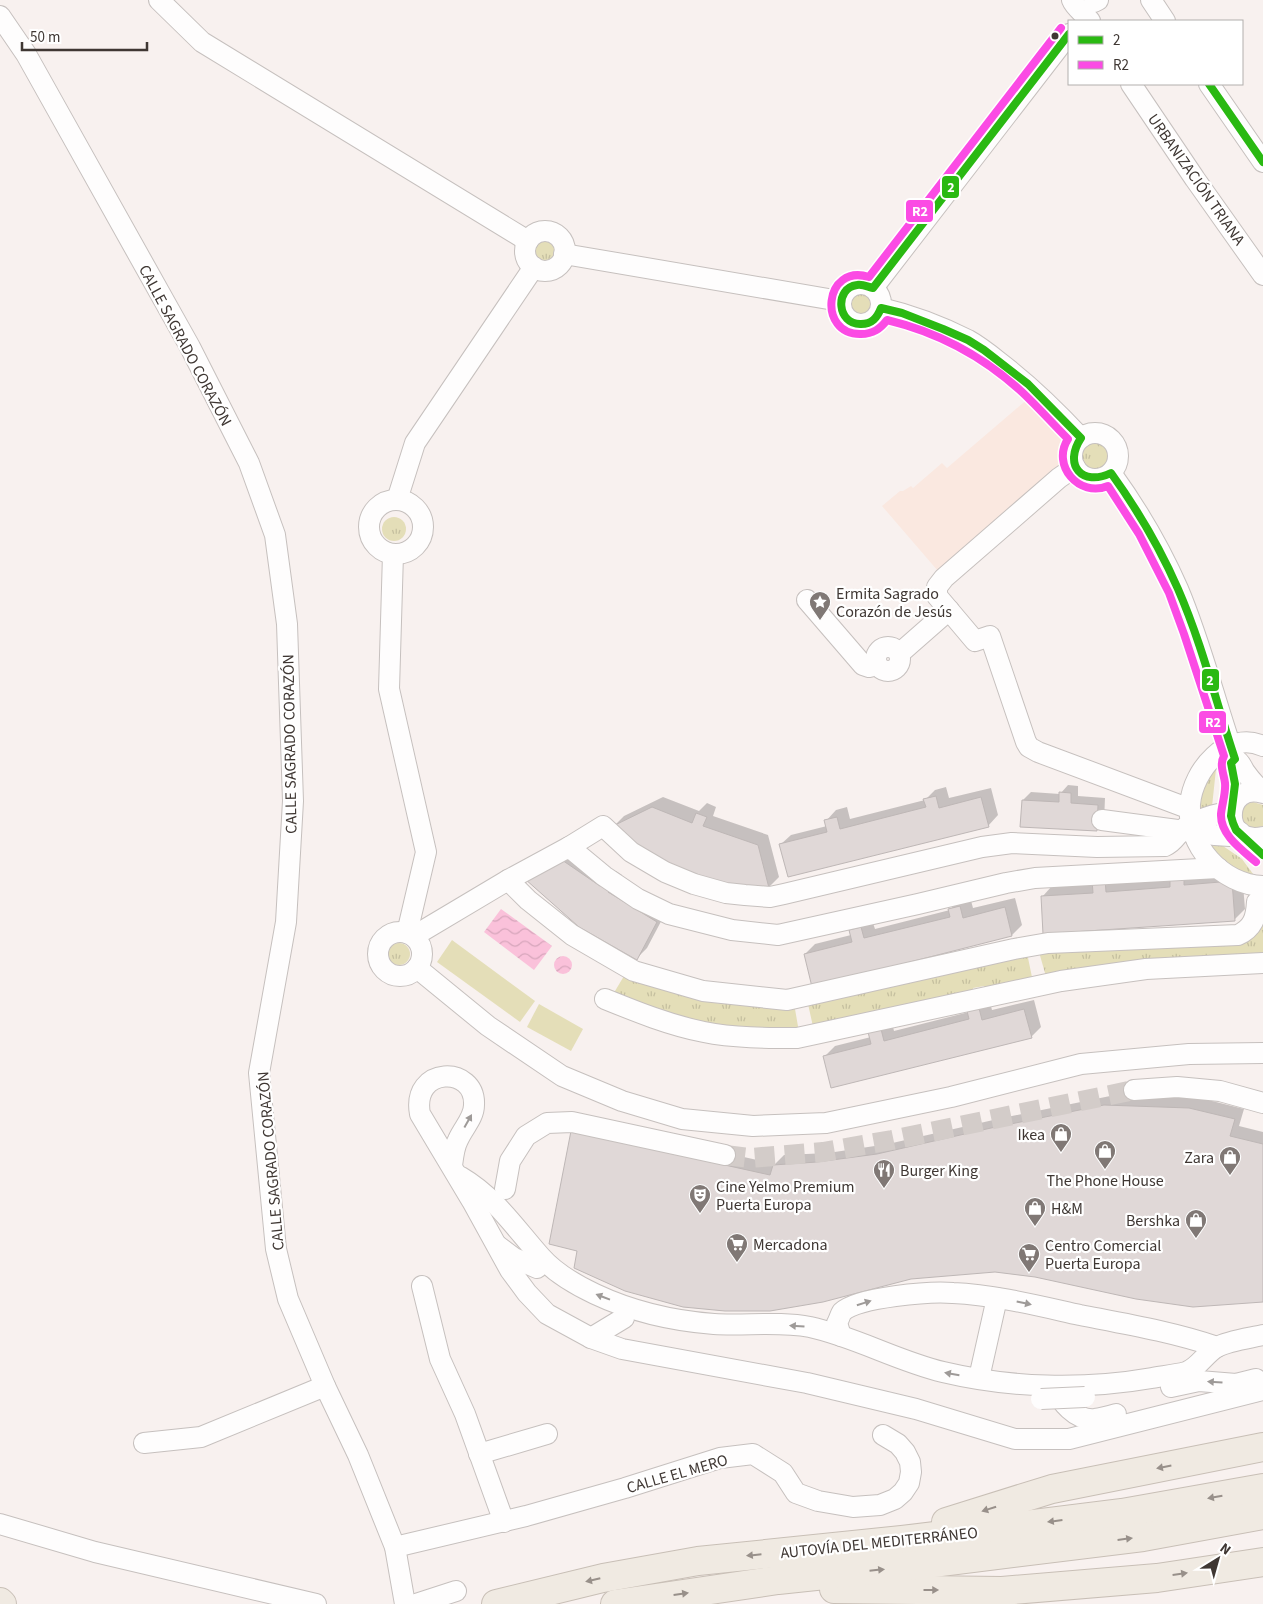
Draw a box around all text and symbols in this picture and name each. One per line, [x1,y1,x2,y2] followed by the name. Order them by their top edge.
[22,20,148,52] scale bar
[1068,20,1243,85] legend
[30,27,60,48] text: 50 m
[1113,30,1120,51] text: 2
[1050,31,1060,41] unlabelled marker
[1113,55,1129,76] text: R2
[1142,109,1250,250] street label: URBANIZACIÓN TRIANA
[941,175,960,199] line badge: 2
[947,178,955,198] text: 2
[905,199,934,223] line badge: R2
[912,202,928,222] text: R2
[133,261,237,430] street label: CALLE SAGRADO CORAZÓN
[836,583,952,623] place label: Ermita Sagrado Corazón de Jesús
[808,590,832,621] place icon: Ermita Sagrado Corazón de Jesús
[277,654,303,834] street label: CALLE SAGRADO CORAZÓN
[1201,668,1220,692] line badge: 2
[1206,671,1214,691] text: 2
[1198,710,1227,734] line badge: R2
[1205,713,1221,733] text: R2
[252,1071,290,1251] street label: CALLE SAGRADO CORAZÓN
[464,1114,472,1129] one-way arrow
[1049,1122,1073,1153] shop icon: Ikea
[1017,1124,1045,1146] place label: Ikea
[1093,1139,1117,1170] shop icon: The Phone House
[1218,1145,1242,1176] shop icon: Zara
[1184,1147,1214,1169] place label: Zara
[872,1158,896,1189] restaurant icon: Burger King
[900,1160,978,1182] place label: Burger King
[1046,1170,1164,1192] place label: The Phone House
[716,1176,855,1216] place label: Cine Yelmo Premium Puerta Europa
[688,1183,712,1214] theatre icon: Cine Yelmo Premium Puerta Europa
[1023,1196,1047,1227] shop icon: H&M
[1051,1198,1083,1220] place label: H&M
[1184,1208,1208,1239] shop icon: Bershka
[1126,1210,1180,1232] place label: Bershka
[725,1232,749,1263] supermarket icon: Mercadona
[753,1234,828,1256] place label: Mercadona
[1045,1235,1161,1275] place label: Centro Comercial Puerta Europa
[1017,1242,1041,1273] supermarket icon: Centro Comercial Puerta Europa
[595,1293,610,1301] one-way arrow
[856,1299,871,1306] one-way arrow
[1017,1300,1033,1308] one-way arrow
[789,1322,805,1330] one-way arrow
[943,1369,959,1377] one-way arrow
[1207,1378,1223,1386] one-way arrow
[624,1449,730,1499] street label: CALLE EL MERO
[1155,1463,1171,1471] one-way arrow
[1207,1493,1223,1501] one-way arrow
[981,1505,996,1513] one-way arrow
[1046,1518,1062,1526] one-way arrow
[779,1522,979,1564] street label: AUTOVÍA DEL MEDITERRÁNEO
[1193,1534,1243,1584] north arrow
[1117,1535,1133,1543] one-way arrow
[1215,1539,1235,1560] text: N
[746,1551,762,1559] one-way arrow
[869,1566,885,1574] one-way arrow
[1173,1570,1189,1578] one-way arrow
[586,1576,601,1584] one-way arrow
[923,1587,939,1595] one-way arrow
[673,1590,689,1598] one-way arrow

